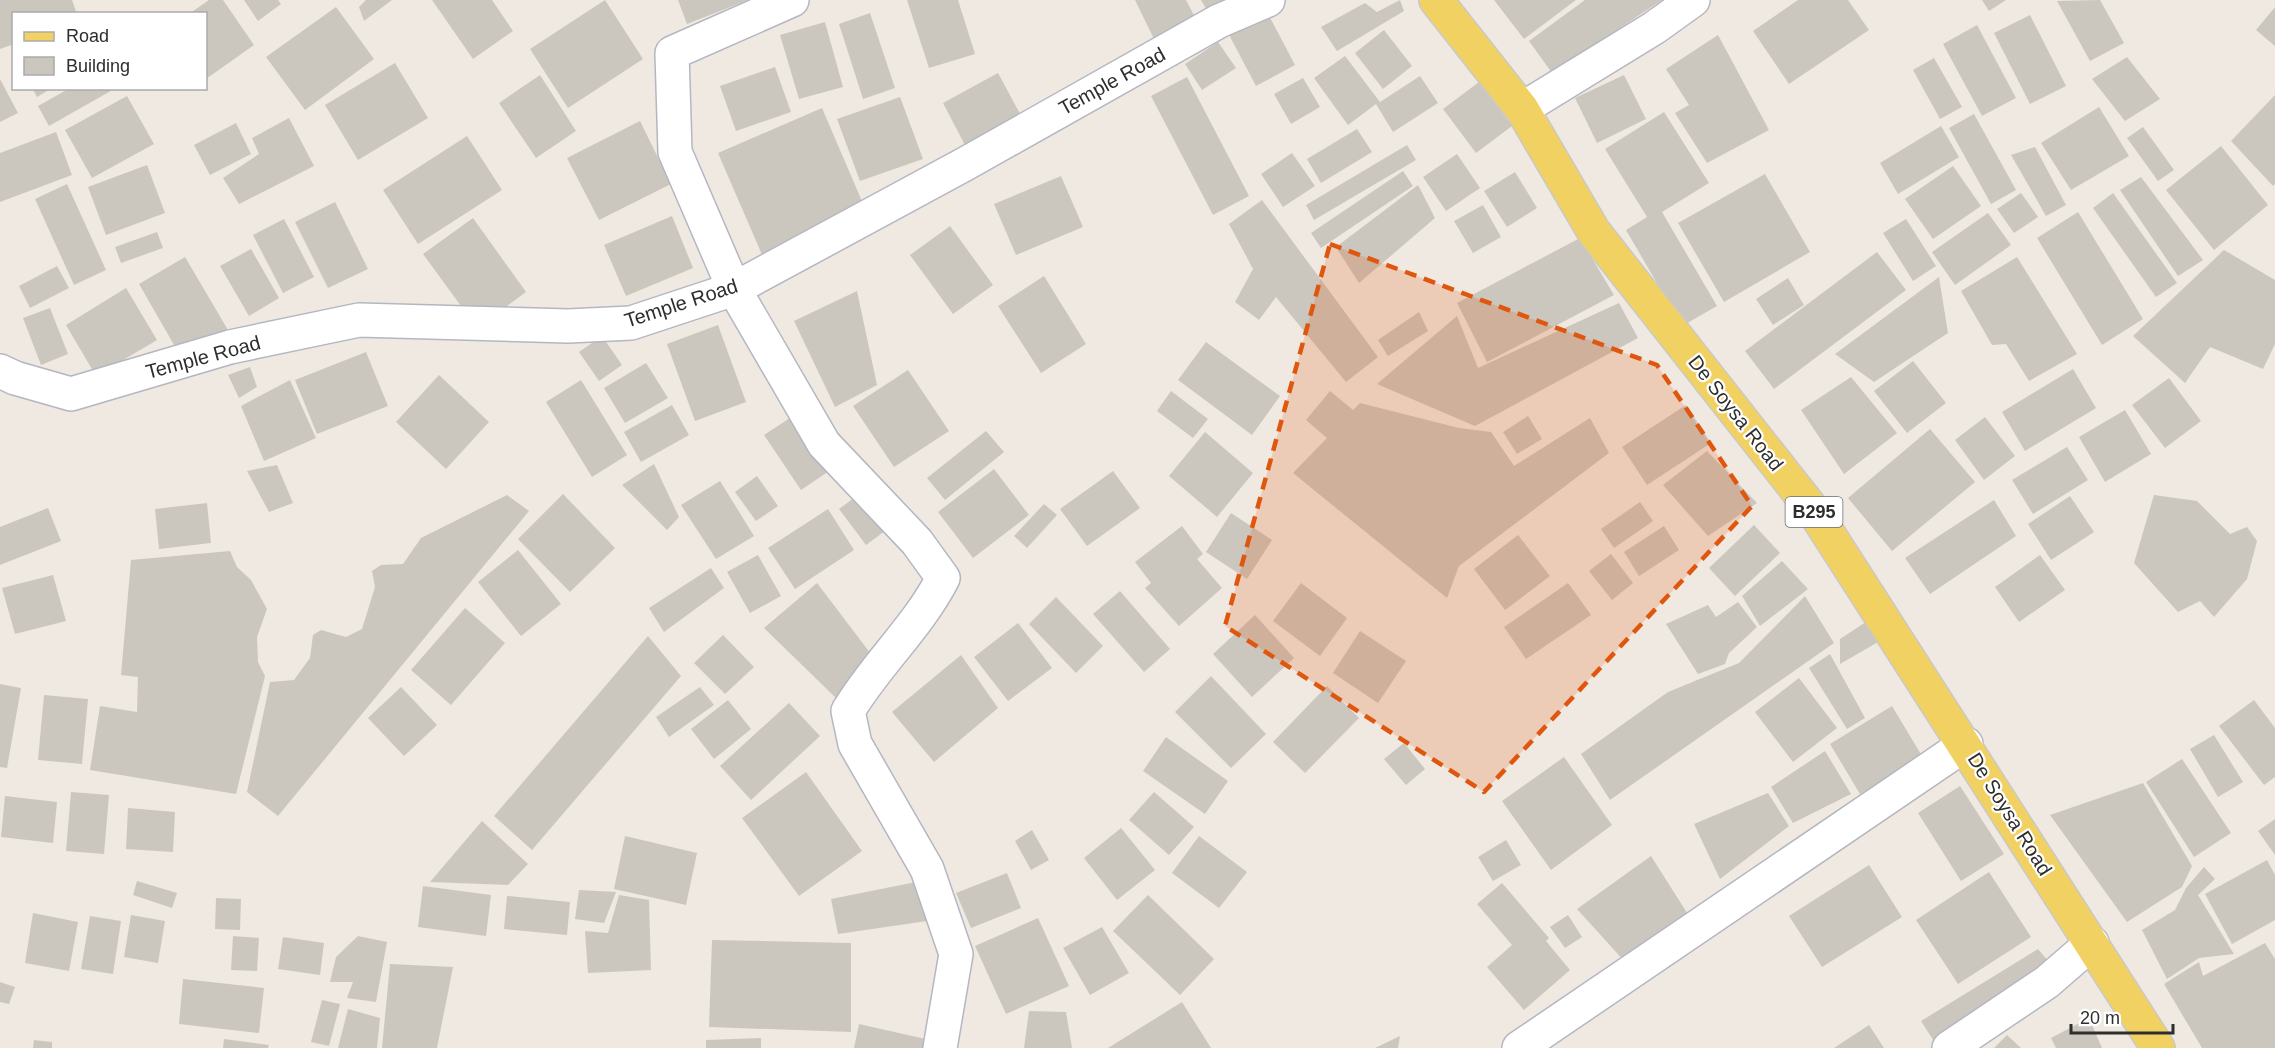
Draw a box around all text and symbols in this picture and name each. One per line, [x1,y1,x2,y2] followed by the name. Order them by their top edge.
[12,12,207,90] legend
[66,26,109,46] text: Road
[1055,43,1169,119] street label: Temple Road
[66,56,130,76] text: Building
[622,274,740,332] street label: Temple Road
[143,331,263,383] street label: Temple Road
[1684,351,1788,475] street label: De Soysa Road
[1786,497,1842,527] road number: B295
[1964,749,2056,879] street label: De Soysa Road
[2071,997,2173,1035] scale bar
[2080,1008,2120,1028] text: 20 m

